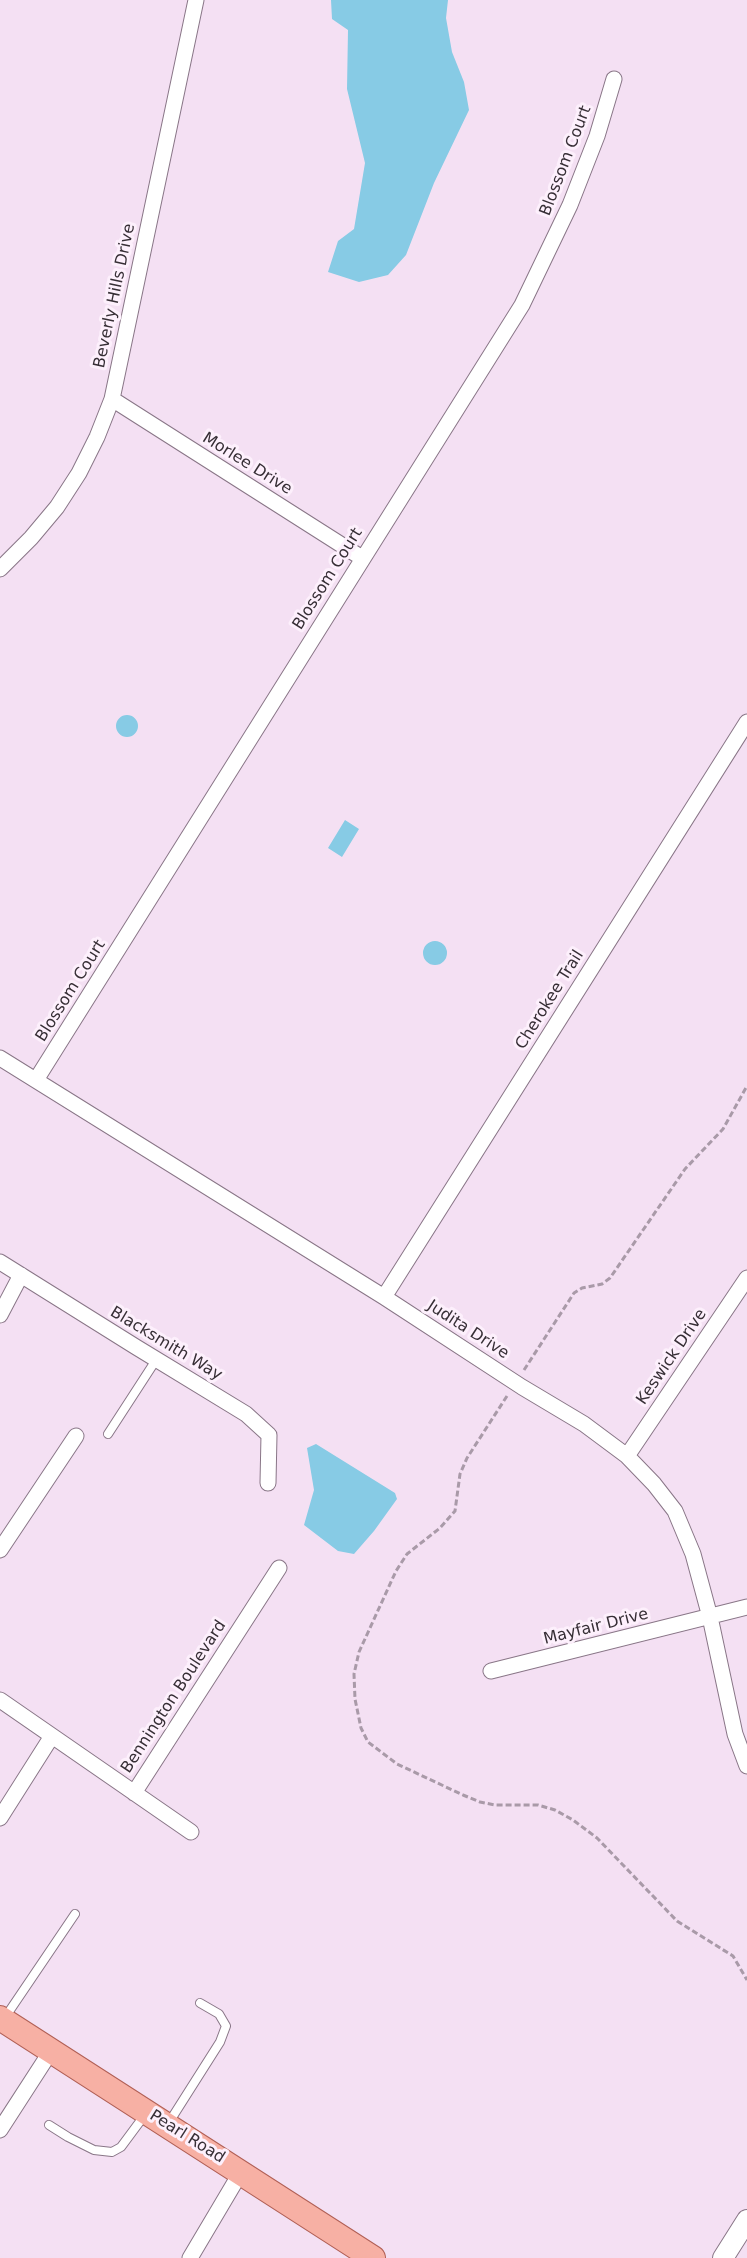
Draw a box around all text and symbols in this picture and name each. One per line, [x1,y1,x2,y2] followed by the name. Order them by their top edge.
[536,103,596,219] street label: Blossom Court
[90,222,140,370] street label: Beverly Hills Drive
[199,429,295,499] street label: Morlee Drive
[289,525,367,633] street label: Blossom Court
[32,937,110,1045] street label: Blossom Court
[512,947,588,1053] street label: Cherokee Trail
[424,1297,512,1363] street label: Judita Drive
[107,1303,225,1385] street label: Blacksmith Way
[633,1306,711,1408] street label: Keswick Drive
[542,1605,650,1649] street label: Mayfair Drive
[117,1617,231,1777] street label: Bennington Boulevard
[146,2106,228,2168] street label: Pearl Road

